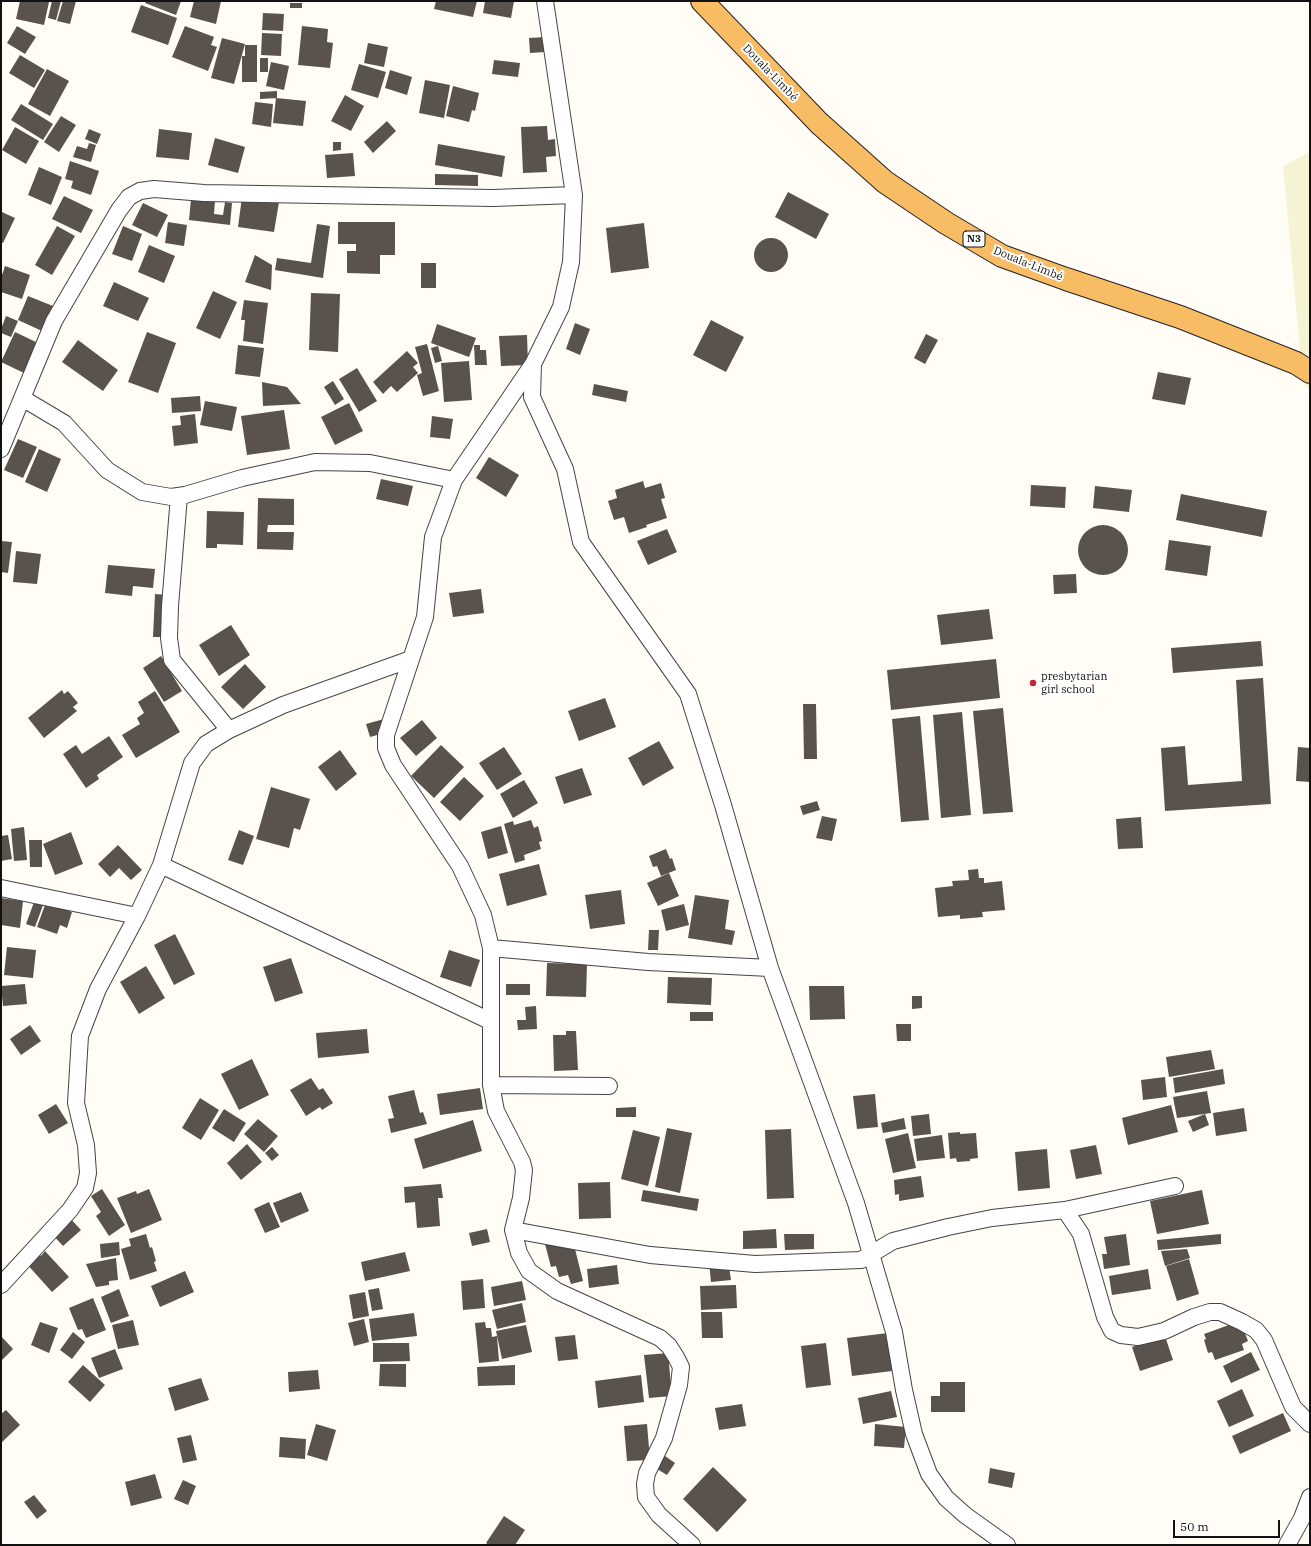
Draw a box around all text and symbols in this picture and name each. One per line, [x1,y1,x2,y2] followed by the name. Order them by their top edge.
[740,42,800,104] street label: Douala-Limbé
[963,231,985,247] road number: N3
[991,244,1065,284] street label: Douala-Limbé
[1041,670,1108,696] place label: presbytarian girl school
[1028,678,1038,688] marker: presbytarian girl school
[1175,1512,1282,1538] scale bar
[1180,1519,1209,1534] text: 50 m

